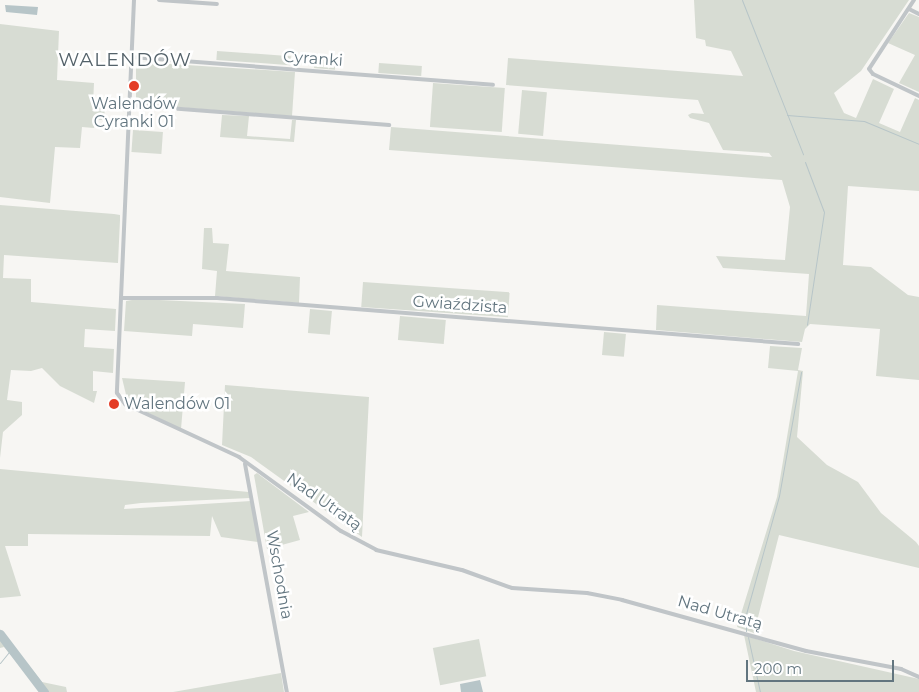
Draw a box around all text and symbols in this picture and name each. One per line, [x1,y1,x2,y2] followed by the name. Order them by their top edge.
[282,47,344,71] street label: Cyranki
[57,49,193,71] district label: WALENDÓW
[128,80,140,92] marker: Walendów Cyranki 01
[91,94,177,132] place label: Walendów Cyranki 01
[412,292,508,318] street label: Gwiaździsta
[124,394,230,414] place label: Walendów 01
[108,398,120,410] marker: Walendów 01
[283,469,365,535] street label: Nad Utratą
[262,529,296,621] street label: Wschodnia
[675,592,765,634] street label: Nad Utratą
[749,650,896,682] scale bar
[754,659,802,678] text: 200 m

